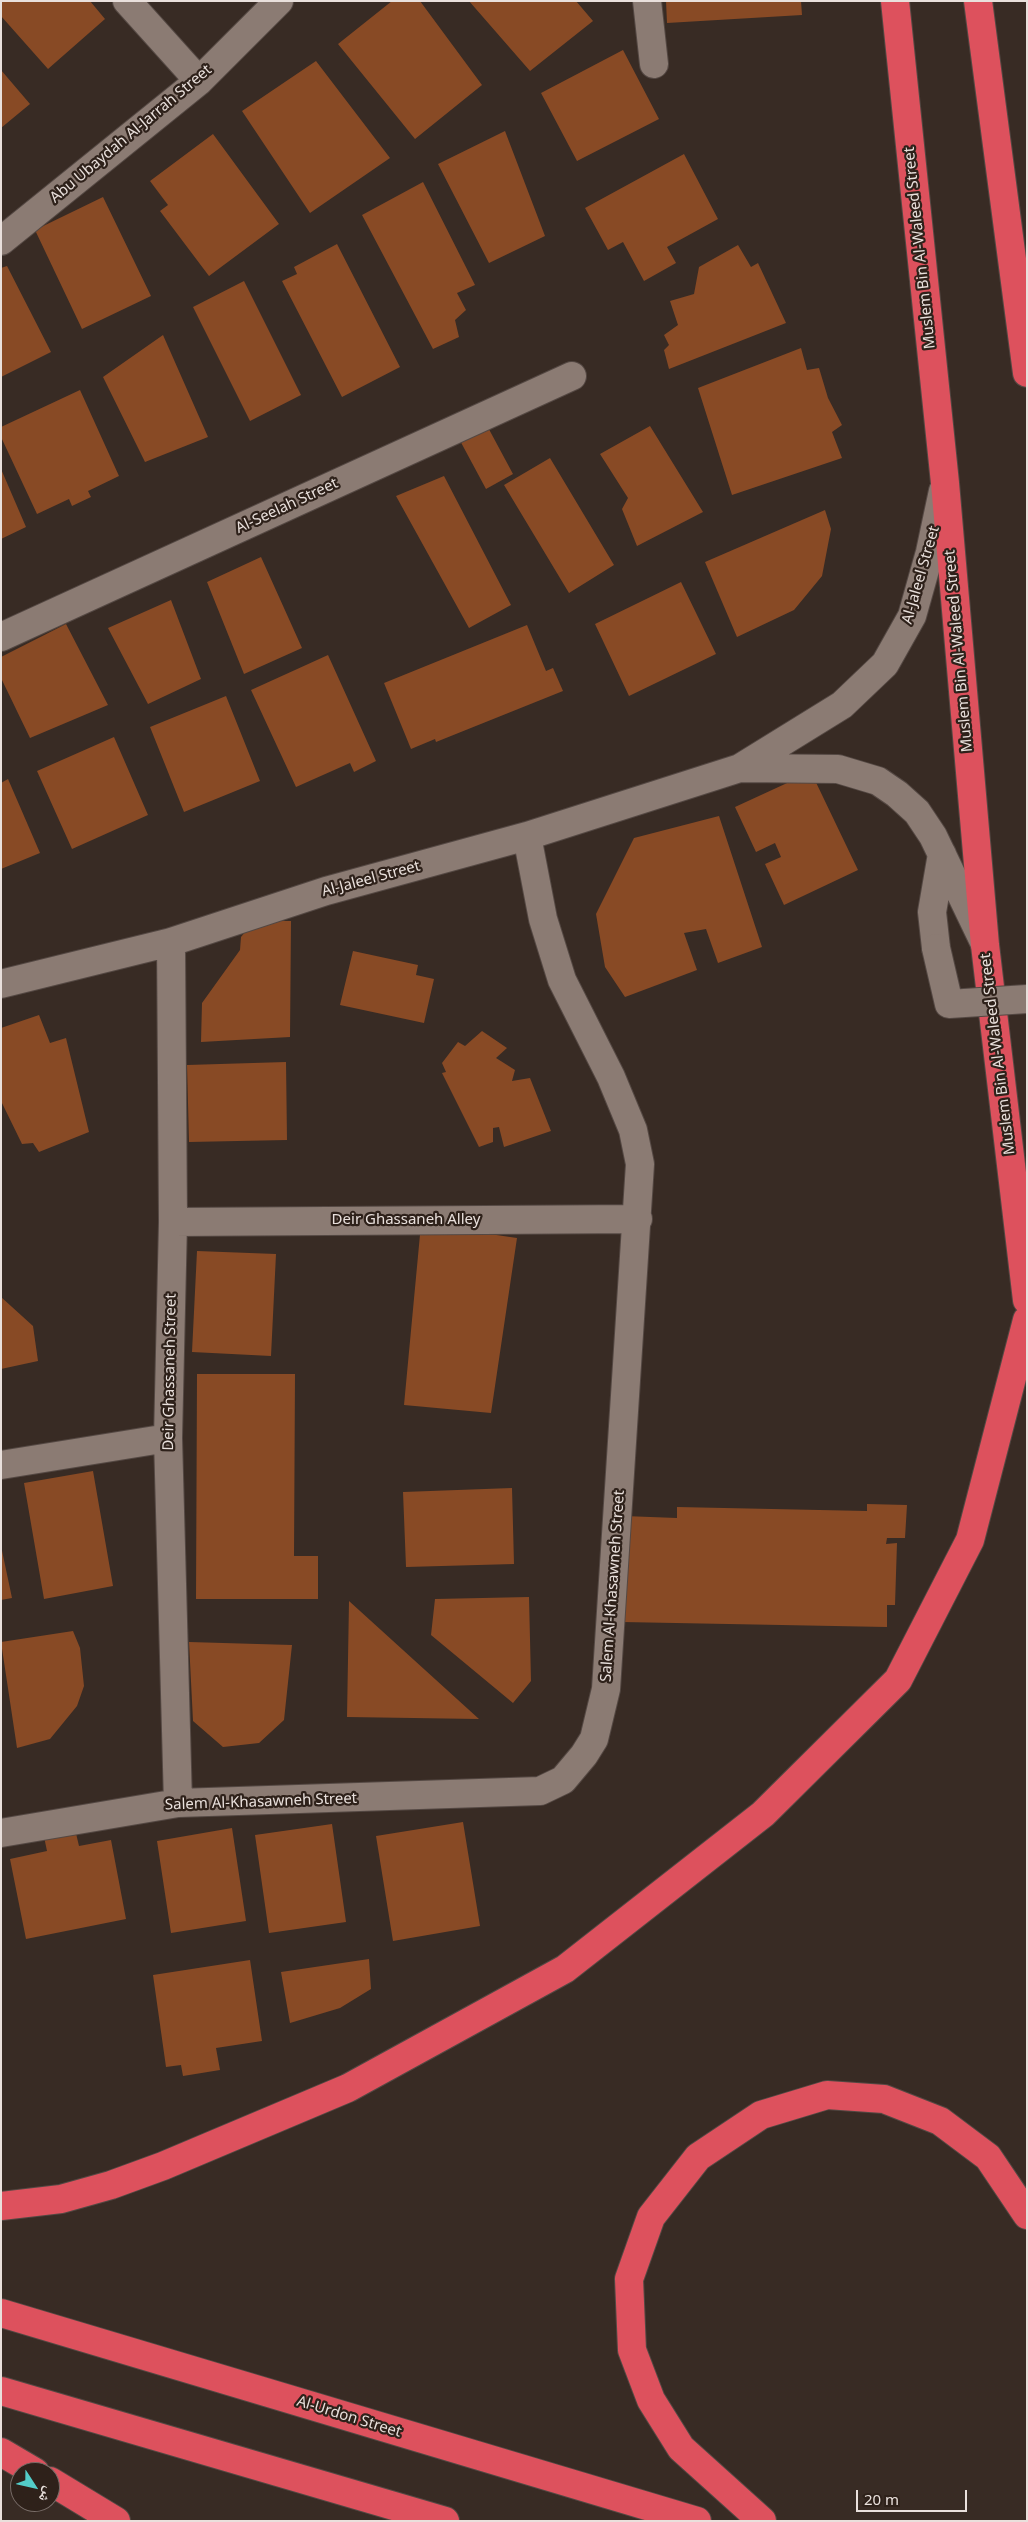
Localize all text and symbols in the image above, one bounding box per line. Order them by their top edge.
street label: Abu Ubaydah Al-Jarrah Street [47,61,215,207]
street label: Muslem Bin Al-Waleed Street [900,146,940,350]
street label: Al-Seelah Street [233,474,341,538]
street label: Al-Jaleel Street [898,524,944,626]
street label: Muslem Bin Al-Waleed Street [941,549,977,753]
street label: Al-Jaleel Street [320,857,422,901]
street label: Muslem Bin Al-Waleed Street [977,952,1019,1156]
street label: Deir Ghassaneh Alley [332,1211,480,1229]
street label: Deir Ghassaneh Street [160,1293,180,1451]
street label: Salem Al-Khasawneh Street [597,1489,629,1683]
street label: Salem Al-Khasawneh Street [165,1790,357,1814]
street label: Al-Urdon Street [294,2393,404,2441]
north arrow [10,2462,60,2512]
scale bar [858,2480,969,2512]
text: ش [35,2484,59,2507]
text: 20 m [864,2489,899,2509]

